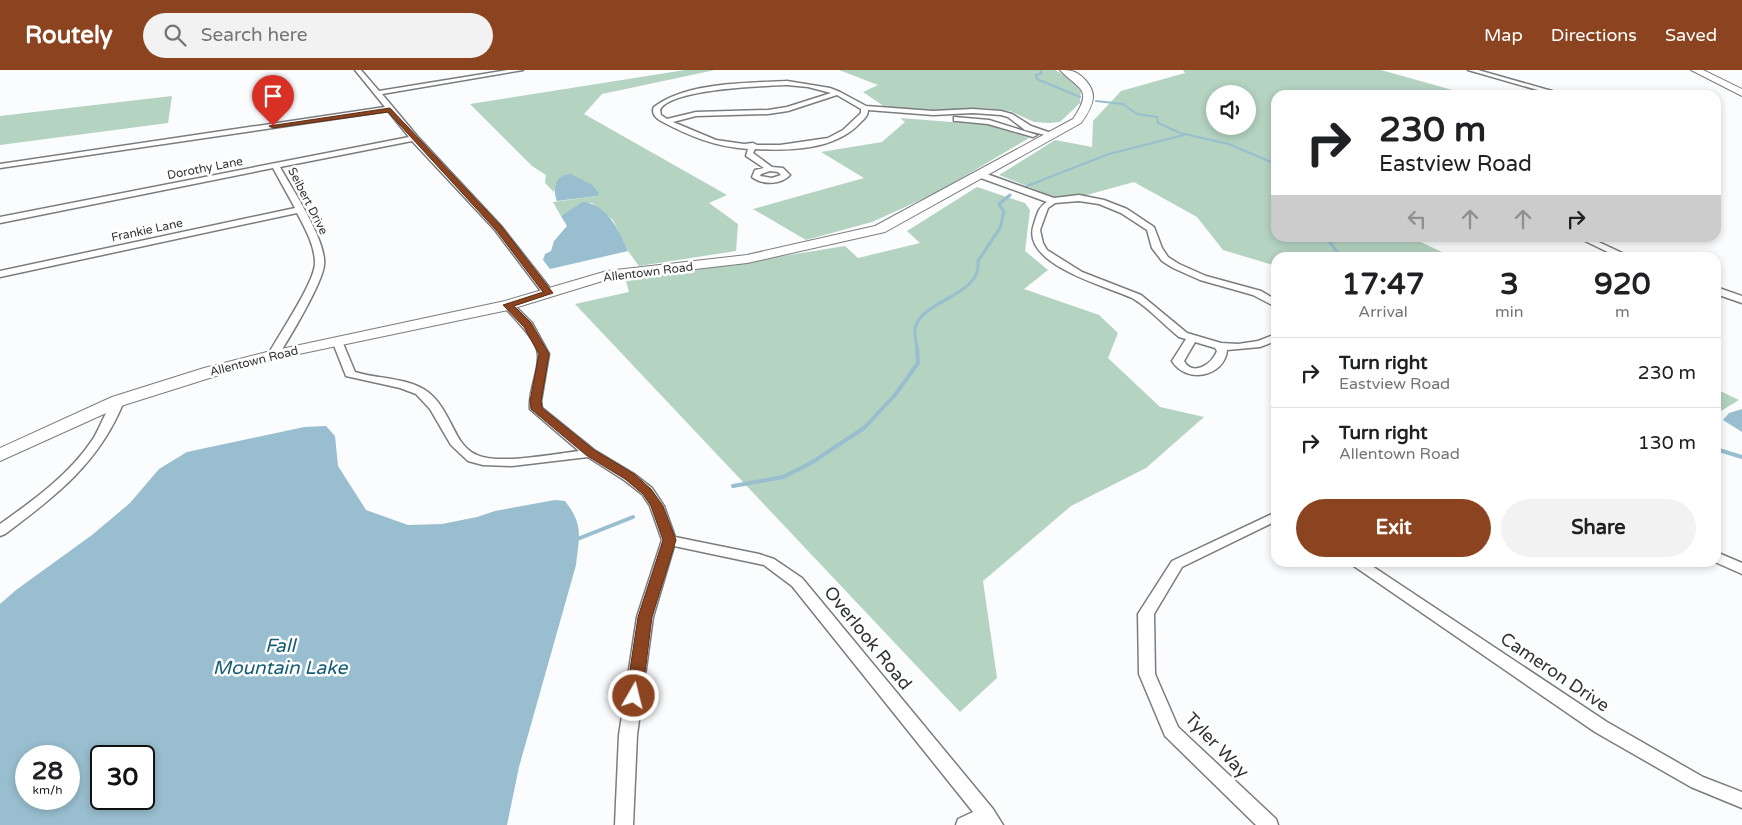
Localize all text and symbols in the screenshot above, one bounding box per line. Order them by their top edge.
search box [143,13,493,58]
text: Routely [25,21,113,50]
icon: search [161,21,189,49]
text: Search here [201,24,308,46]
text: Map [1484,24,1523,46]
text: Directions [1551,24,1637,46]
text: Saved [1665,24,1717,46]
pin [252,75,294,126]
icon: arrive [259,82,287,110]
map controls [1206,85,1256,135]
button: sound [1206,85,1256,135]
text: 230 m [1379,109,1486,151]
icon: right [1296,110,1361,175]
text: Eastview Road [1379,151,1532,177]
street label: Dorothy Lane [166,154,244,182]
street label: Seibert Drive [285,165,331,237]
icon: left [1403,205,1431,233]
icon: ahead [1456,205,1484,233]
icon: ahead [1509,205,1537,233]
icon: right [1562,205,1590,233]
street label: Frankie Lane [110,216,184,244]
street label: Allentown Road [602,260,694,284]
text: 17:47 [1341,266,1425,303]
text: 3 [1500,266,1519,303]
text: 920 [1594,266,1651,303]
text: Arrival [1358,302,1408,322]
text: min [1495,302,1524,322]
text: m [1615,302,1630,322]
street label: Allentown Road [208,343,300,379]
text: Turn right [1339,352,1427,374]
icon: right [1296,359,1324,387]
text: 230 m [1638,362,1696,384]
text: Eastview Road [1339,374,1450,394]
text: Turn right [1339,422,1427,444]
icon: right [1296,429,1324,457]
text: 130 m [1638,432,1696,454]
text: Allentown Road [1339,444,1460,464]
button: Exit [1296,499,1491,557]
button: Share [1501,499,1696,557]
street label: Overlook Road [819,582,917,694]
street label: Cameron Drive [1496,627,1614,717]
water label: Fall Mountain Lake [213,635,348,679]
position arrow [607,669,659,721]
street label: Tyler Way [1180,708,1254,783]
speed limit sign: 30 [90,745,155,810]
text: 28 [32,756,63,786]
text: km/h [32,783,63,797]

